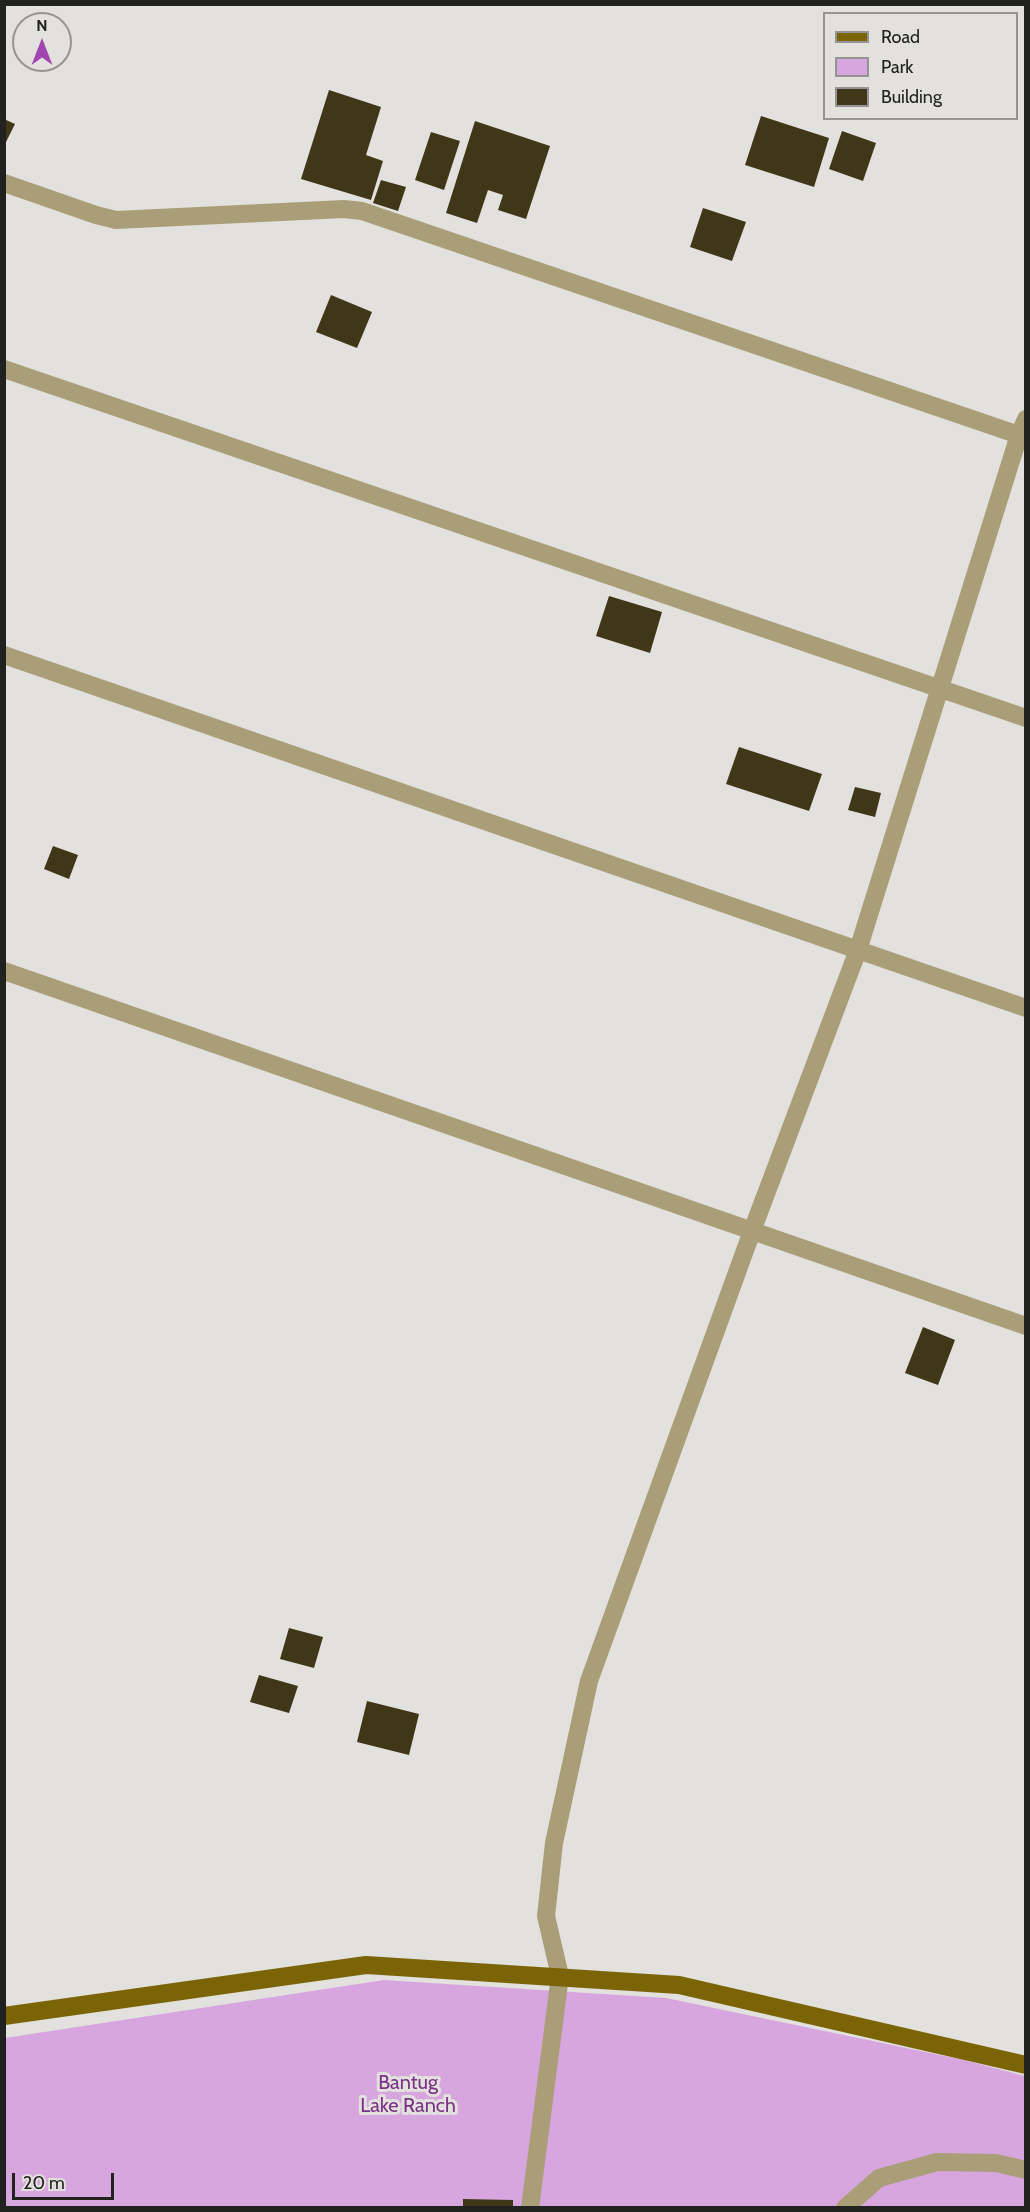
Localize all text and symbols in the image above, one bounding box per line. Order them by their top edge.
north arrow [12,12,72,72]
legend [823,12,1018,120]
text: N [36,16,48,35]
text: Road [881,26,920,48]
text: Park [881,56,913,78]
text: Building [881,86,942,108]
park label: Bantug Lake Ranch [360,2071,456,2118]
scale bar [15,2161,117,2199]
text: 20 m [23,2172,65,2194]

